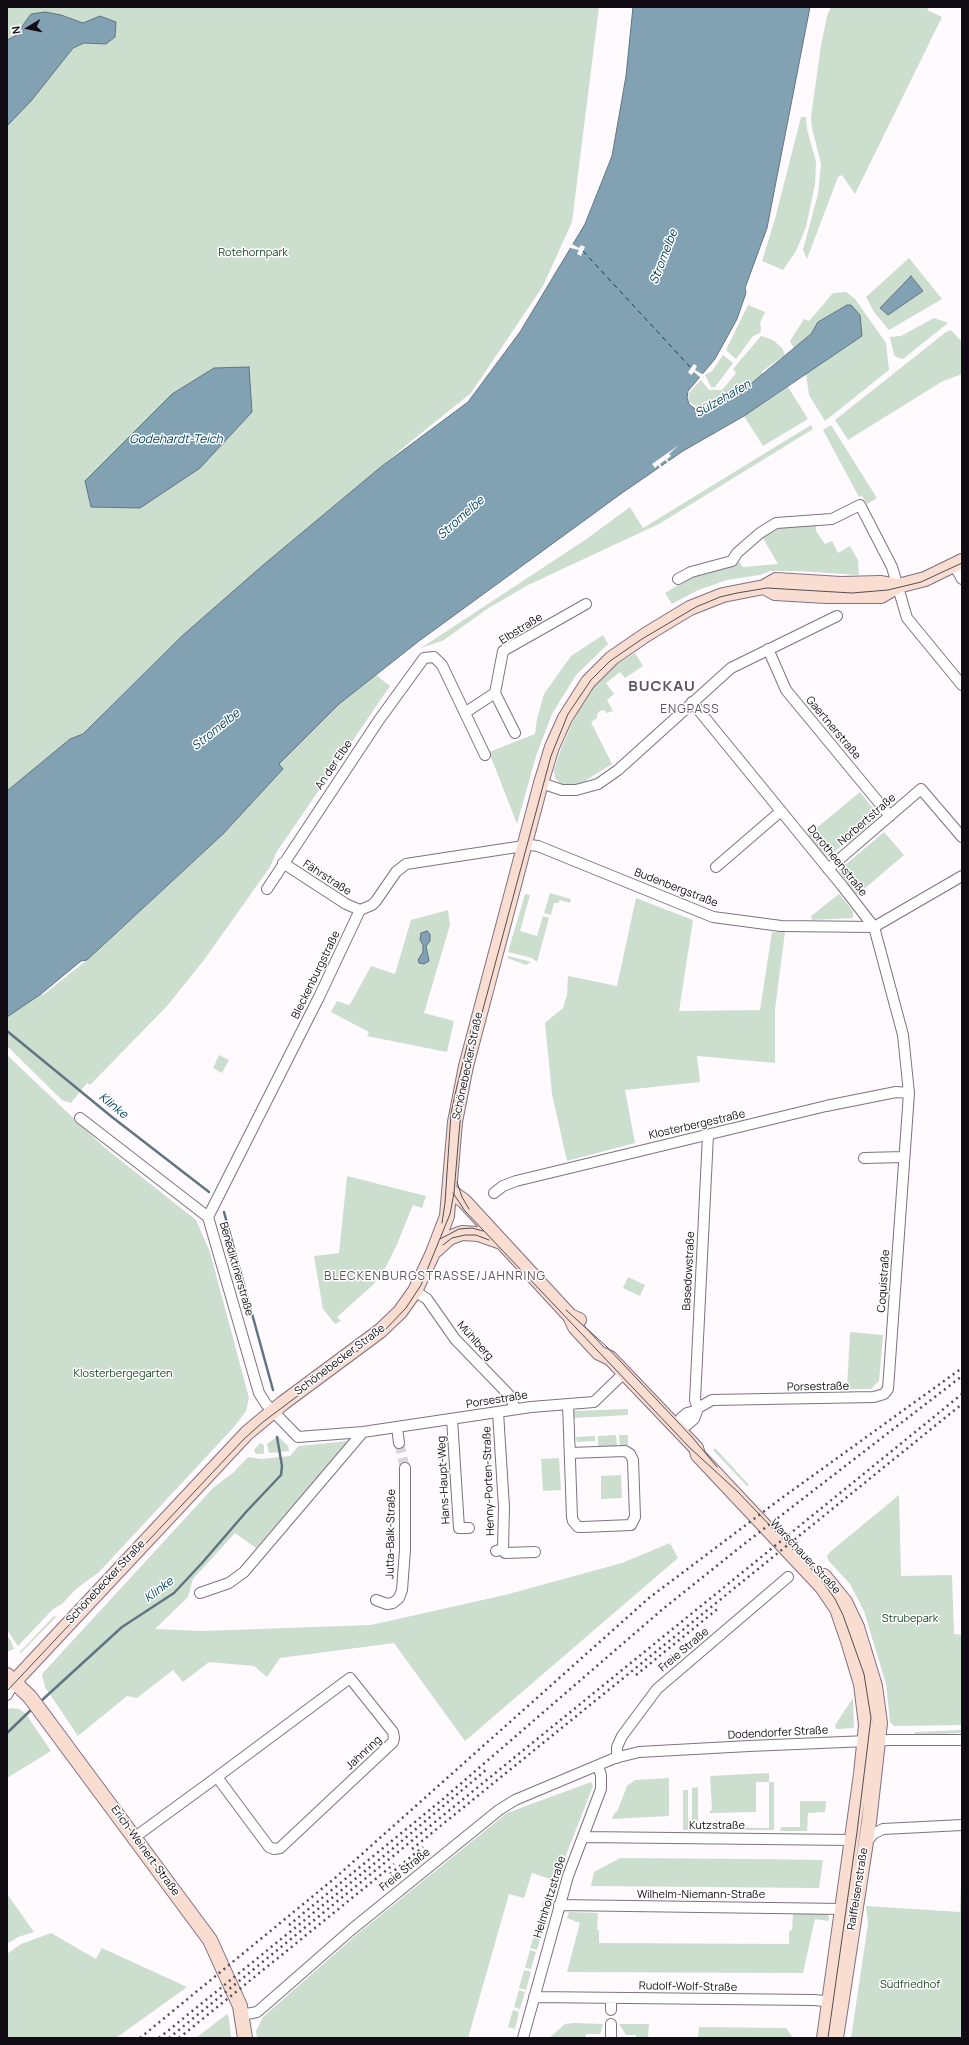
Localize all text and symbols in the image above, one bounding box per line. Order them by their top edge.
north arrow [8,8,48,48]
text: N [8,25,24,35]
water label: Stromelbe [647,228,681,286]
park label: Rotehornpark [218,246,288,260]
water label: Sülzehafen [693,377,753,421]
water label: Godehardt-Teich [129,433,223,447]
water label: Stromelbe [435,493,487,543]
street label: Elbstraße [497,611,545,647]
district label: BUCKAU [628,678,696,696]
street label: Gaertnerstraße [803,694,863,762]
district label: ENGPASS [660,703,720,717]
water label: Stromelbe [189,706,243,754]
street label: An der Elbe [313,738,355,792]
street label: Norbertstraße [835,791,899,849]
street label: Dorotheenstraße [804,823,870,899]
street label: Fährstraße [300,858,354,898]
street label: Budenbergstraße [632,866,720,910]
street label: Bleckenburgstraße [289,929,343,1021]
street label: Schönebecker Straße [450,1011,486,1121]
water label: Klinke [96,1090,130,1122]
street label: Klosterbergestraße [647,1107,747,1143]
street label: Benediktinerstraße [216,1220,256,1318]
street label: Basedowstraße [680,1231,698,1311]
street label: Coquistraße [875,1249,893,1313]
district label: BLECKENBURGSTRASSE/JAHNRING [324,1270,546,1284]
street label: Mühlberg [454,1319,496,1363]
street label: Schönebecker Straße [292,1322,388,1398]
park label: Klosterbergegarten [73,1367,173,1381]
street label: Porsestraße [787,1380,849,1394]
street label: Porsestraße [465,1389,529,1411]
street label: Henny-Porten-Straße [480,1426,498,1536]
street label: Hans-Haupt-Weg [435,1436,453,1524]
street label: Jutta-Balk-Straße [384,1489,398,1579]
street label: Warschauer Straße [767,1517,843,1597]
street label: Schönebecker Straße [64,1537,148,1627]
water label: Klinke [142,1574,176,1606]
park label: Strubepark [882,1612,938,1626]
street label: Freie Straße [656,1625,712,1675]
street label: Dodendorfer Straße [727,1724,829,1742]
street label: Jahnring [343,1733,385,1773]
street label: Erich-Weinert-Straße [108,1803,182,1899]
street label: Kutzstraße [689,1819,745,1833]
street label: Freie Straße [377,1846,433,1894]
street label: Raiffeisenstraße [845,1847,871,1931]
street label: Helmholtzstraße [531,1855,569,1939]
street label: Wilhelm-Niemann-Straße [637,1888,765,1902]
park label: Südfriedhof [880,1978,940,1992]
street label: Rudolf-Wolf-Straße [639,1980,737,1994]

